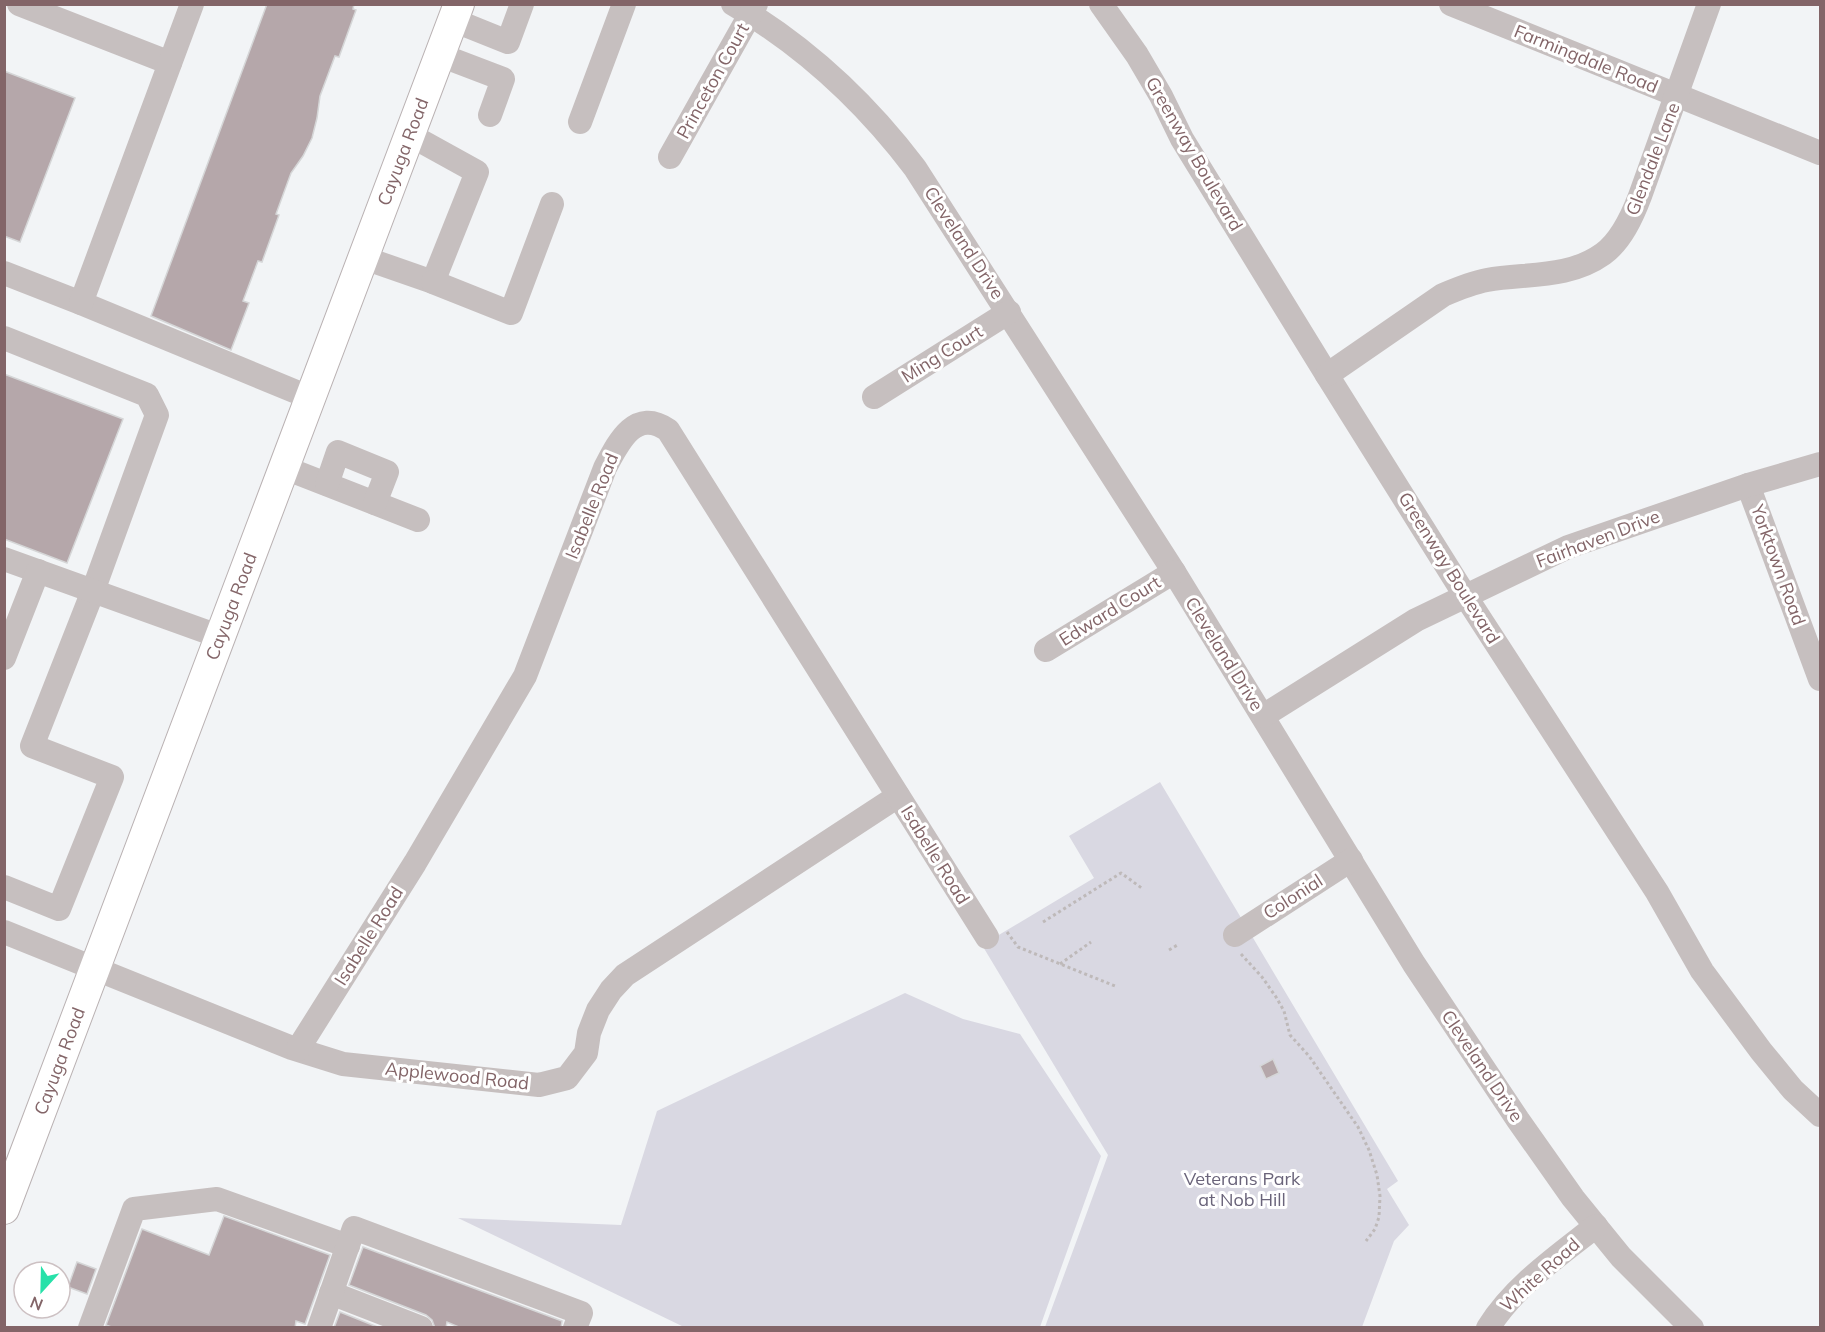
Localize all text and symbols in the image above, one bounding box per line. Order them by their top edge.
street label: Princeton Court [671,19,754,143]
street label: Farmingdale Road [1511,19,1661,98]
street label: Greenway Boulevard [1141,73,1248,235]
street label: Cayuga Road [372,95,433,209]
street label: Glendale Lane [1620,99,1685,219]
street label: Cleveland Drive [919,182,1009,304]
street label: Ming Court [897,320,987,388]
street label: Isabelle Road [560,450,623,562]
street label: Greenway Boulevard [1393,488,1505,648]
street label: Yorktown Road [1746,500,1811,628]
street label: Fairhaven Drive [1533,504,1663,573]
street label: Cayuga Road [200,549,262,663]
street label: Edward Court [1055,570,1165,651]
street label: Cleveland Drive [1180,592,1269,715]
street label: Isabelle Road [896,801,975,908]
street label: Colonial [1259,869,1327,924]
street label: Isabelle Road [329,882,408,989]
street label: Cayuga Road [29,1004,90,1118]
street label: Cleveland Drive [1437,1005,1528,1126]
street label: Applewood Road [384,1057,530,1094]
park label: Veterans Park at Nob Hill [1184,1167,1301,1211]
street label: White Road [1495,1233,1584,1317]
north arrow [12,1260,72,1320]
text: N [27,1292,46,1315]

